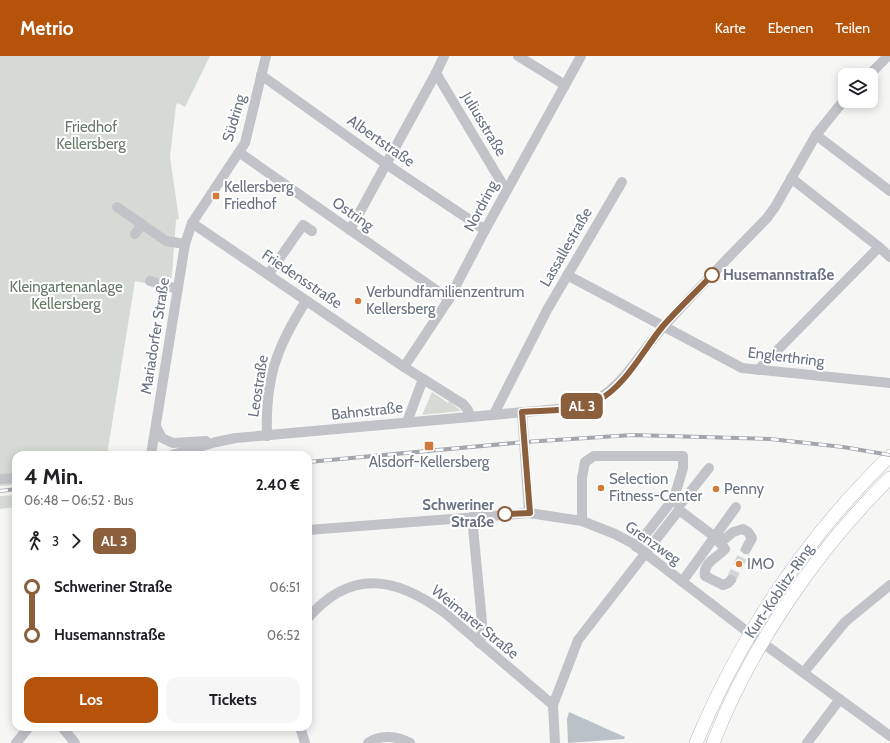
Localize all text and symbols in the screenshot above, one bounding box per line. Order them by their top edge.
text: Metrio [20,17,74,40]
text: Karte [715,19,746,37]
text: Ebenen [768,19,813,37]
text: Teilen [835,19,870,37]
map controls [838,68,878,108]
button: layers [838,68,878,108]
street label: Juliusstraße [457,88,510,160]
street label: Südring [219,92,249,144]
street label: Albertstraße [344,111,418,171]
park label: Friedhof Kellersberg [56,118,126,153]
street label: Nordring [460,177,502,235]
place label: Kellersberg Friedhof [224,178,294,213]
marker: Kellersberg Friedhof [211,191,221,201]
street label: Ostring [329,193,378,235]
street label: Lassallestraße [536,204,596,290]
street label: Friedensstraße [259,246,346,313]
place label: Husemannstraße [723,266,834,284]
marker: Husemannstraße [704,267,720,283]
street label: Mariadorfer Straße [137,276,173,396]
park label: Kleingartenanlage Kellersberg [9,278,123,313]
place label: Verbundfamilienzentrum Kellersberg [366,283,524,318]
marker: Verbundfamilienzentrum Kellersberg [353,296,363,306]
street label: Englerthring [747,343,826,371]
street label: Leostraße [244,353,272,418]
line badge: AL 3 [554,393,610,419]
text: AL 3 [569,397,595,415]
street label: Bahnstraße [330,398,404,424]
marker: Alsdorf-Kellersberg [423,440,435,452]
place label: Alsdorf-Kellersberg [369,453,490,471]
text: 4 Min. [24,463,83,490]
place label: Selection Fitness-Center [609,470,702,505]
text: 2.40 € [256,476,300,494]
place label: Penny [724,480,765,498]
marker: Selection Fitness-Center [596,483,606,493]
marker: Penny [711,484,721,494]
text: 06:48 – 06:52 · Bus [24,492,133,508]
place label: Schweriner Straße [422,496,494,531]
marker: Schweriner Straße [497,506,513,522]
street label: Grenzweg [622,517,685,569]
icon: walk [24,530,46,552]
icon: forward [65,530,87,552]
text: AL 3 [101,532,128,550]
text: 3 [52,533,59,549]
street label: Kurt-Koblitz-Ring [741,540,817,641]
place label: IMO [747,555,774,573]
marker: IMO [734,559,744,569]
text: Schweriner Straße [54,578,172,596]
text: 06:51 [270,579,300,595]
street label: Weimarer Straße [428,581,522,663]
text: Husemannstraße [54,626,165,644]
text: 06:52 [267,627,300,643]
button: Los [24,677,158,723]
button: Tickets [166,677,300,723]

